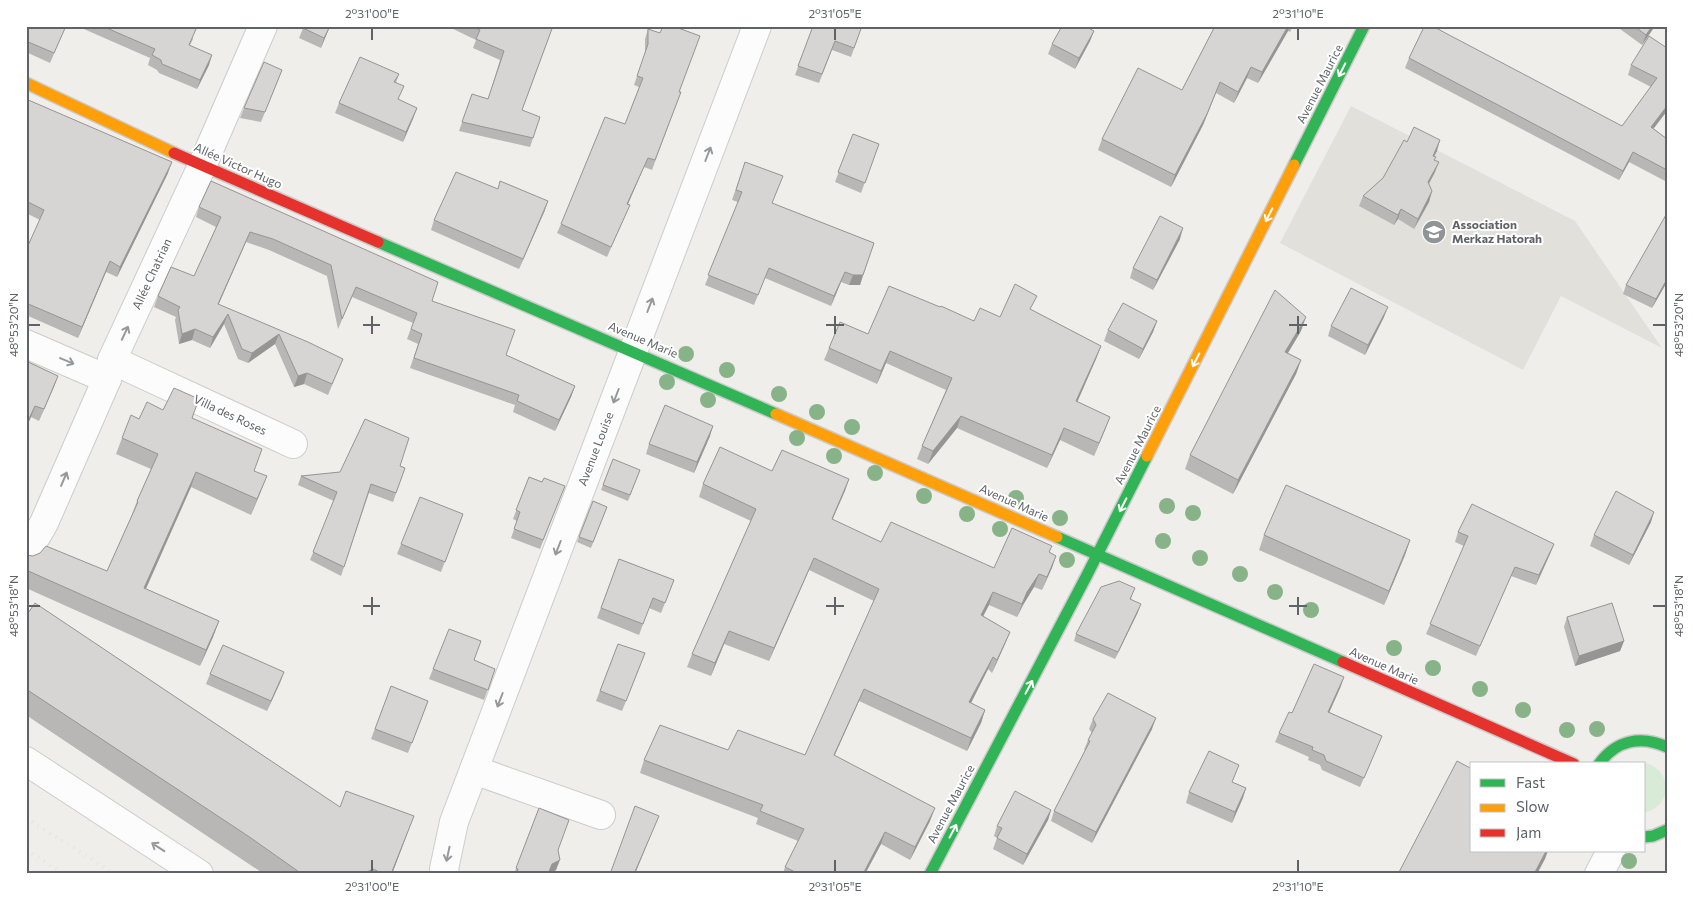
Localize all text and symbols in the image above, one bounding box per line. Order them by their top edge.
text: 2°31'00"E [345,6,399,20]
text: 2°31'05"E [808,6,862,20]
text: 2°31'10"E [1272,6,1324,20]
street label: Avenue Maurice [1293,42,1345,125]
one-way arrow [1337,62,1346,77]
street label: Allée Victor Hugo [192,139,285,191]
one-way arrow [705,146,714,161]
one-way arrow [1264,207,1273,222]
place label: Association Merkaz Hatorah [1452,217,1542,245]
school or university icon: Association Merkaz Hatorah [1421,219,1447,245]
street label: Allée Chatrian [129,236,174,311]
text: 48°53'20"N [6,293,20,357]
text: 48°53'20"N [1671,293,1685,357]
one-way arrow [646,298,655,313]
street label: Avenue Marie [607,318,680,360]
one-way arrow [120,326,130,341]
one-way arrow [1191,352,1200,367]
one-way arrow [59,357,74,367]
one-way arrow [610,389,619,404]
street label: Villa des Roses [192,391,269,437]
street label: Avenue Maurice [1111,403,1163,486]
street label: Avenue Louise [575,410,616,488]
one-way arrow [59,472,69,487]
street label: Avenue Marie [978,481,1051,524]
one-way arrow [1118,497,1127,512]
one-way arrow [553,540,562,556]
text: 48°53'18"N [6,575,20,637]
text: 48°53'18"N [1671,575,1685,637]
street label: Avenue Marie [1348,644,1421,687]
one-way arrow [1024,680,1034,695]
one-way arrow [495,692,504,707]
street label: Avenue Maurice [924,762,977,845]
legend [1470,762,1646,852]
text: Fast [1516,773,1545,791]
text: Slow [1516,797,1549,815]
one-way arrow [948,823,958,838]
text: Jam [1516,823,1541,841]
one-way arrow [151,842,165,852]
one-way arrow [442,845,452,861]
text: 2°31'00"E [345,879,399,893]
text: 2°31'05"E [808,879,862,893]
text: 2°31'10"E [1272,879,1324,893]

